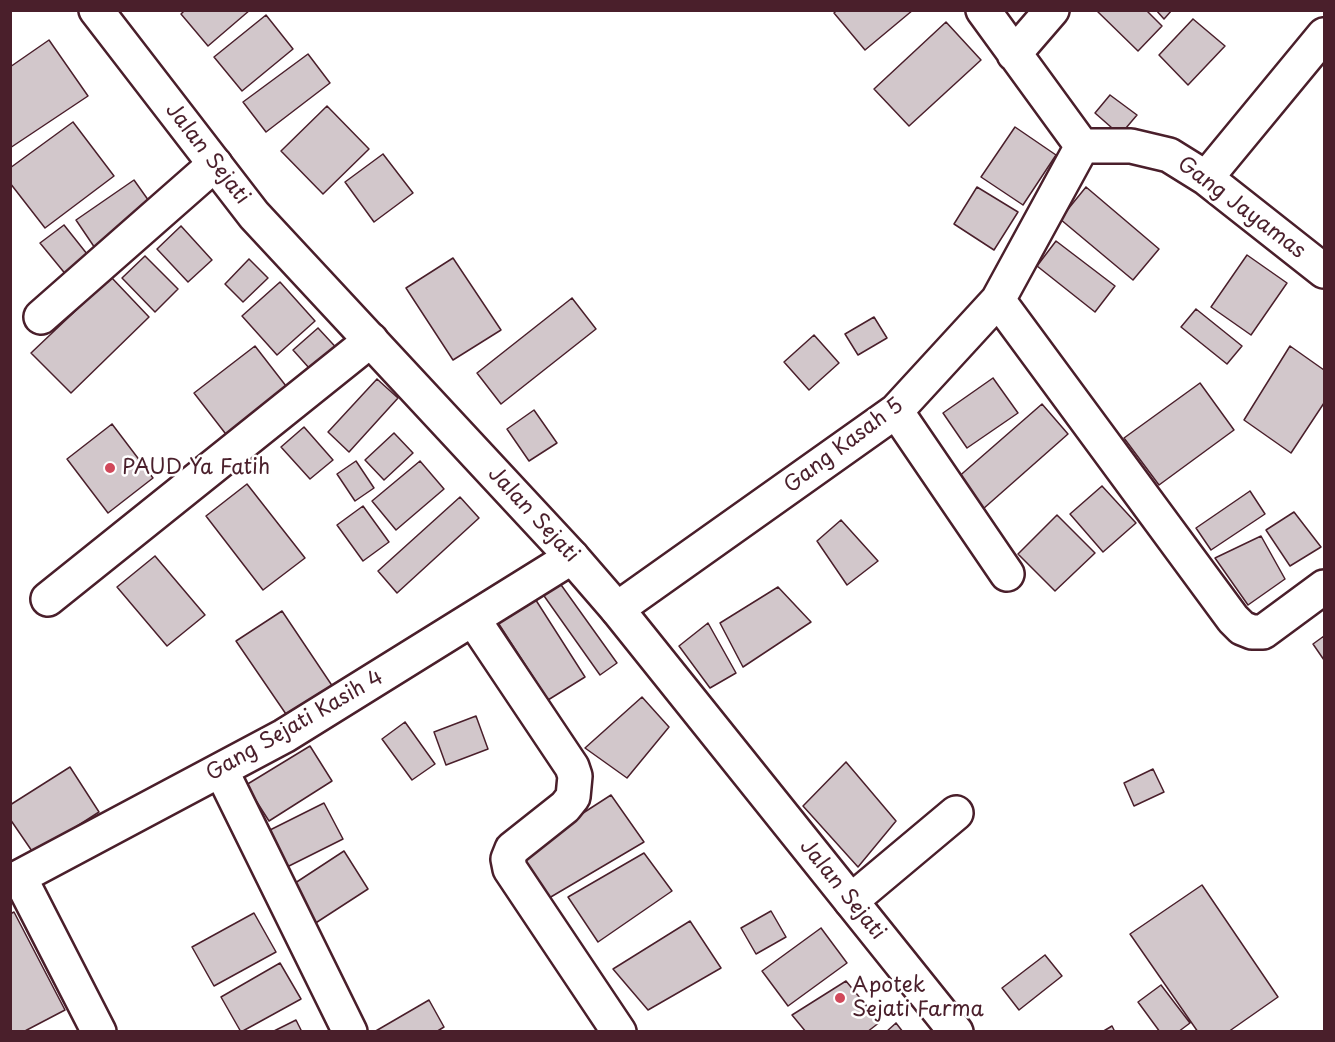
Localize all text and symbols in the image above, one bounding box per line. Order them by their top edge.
street label: Jalan Sejati [160,98,254,210]
street label: Gang Jayamas [1172,152,1310,264]
street label: Gang Kasah 5 [780,393,908,499]
place label: PAUD Ya Fatih [122,455,270,481]
marker: PAUD Ya Fatih [103,461,117,475]
street label: Jalan Sejati [482,462,584,568]
street label: Gang Sejati Kasih 4 [202,665,388,787]
street label: Jalan Sejati [794,835,890,945]
place label: Apotek Sejati Farma [852,973,984,1023]
marker: Apotek Sejati Farma [833,991,847,1005]

